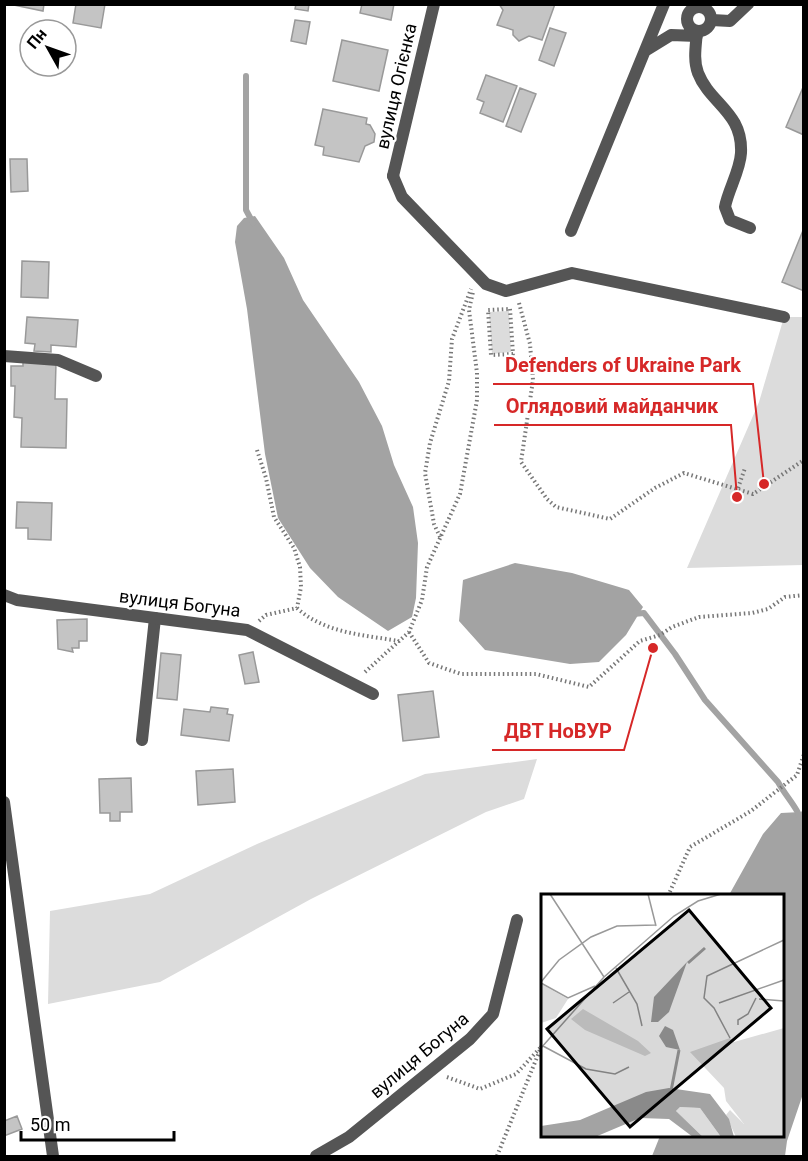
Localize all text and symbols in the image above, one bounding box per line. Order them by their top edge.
north arrow [18,18,78,78]
street label: вулиця Огієнка [371,21,421,151]
text: Пн [23,25,51,53]
callout: Defenders of Ukraine Park [493,346,753,384]
text: Defenders of Ukraine Park [505,353,741,377]
callout: Оглядовий майданчик [494,387,731,425]
text: Оглядовий майданчик [506,394,719,418]
street label: вулиця Богуна [118,585,242,621]
callout: ДВТ НоВУР [492,712,624,750]
text: ДВТ НоВУР [504,719,612,743]
inset map [541,894,784,1137]
street label: вулиця Богуна [365,1008,473,1102]
scale bar [21,1104,174,1142]
text: 50 m [30,1114,70,1135]

